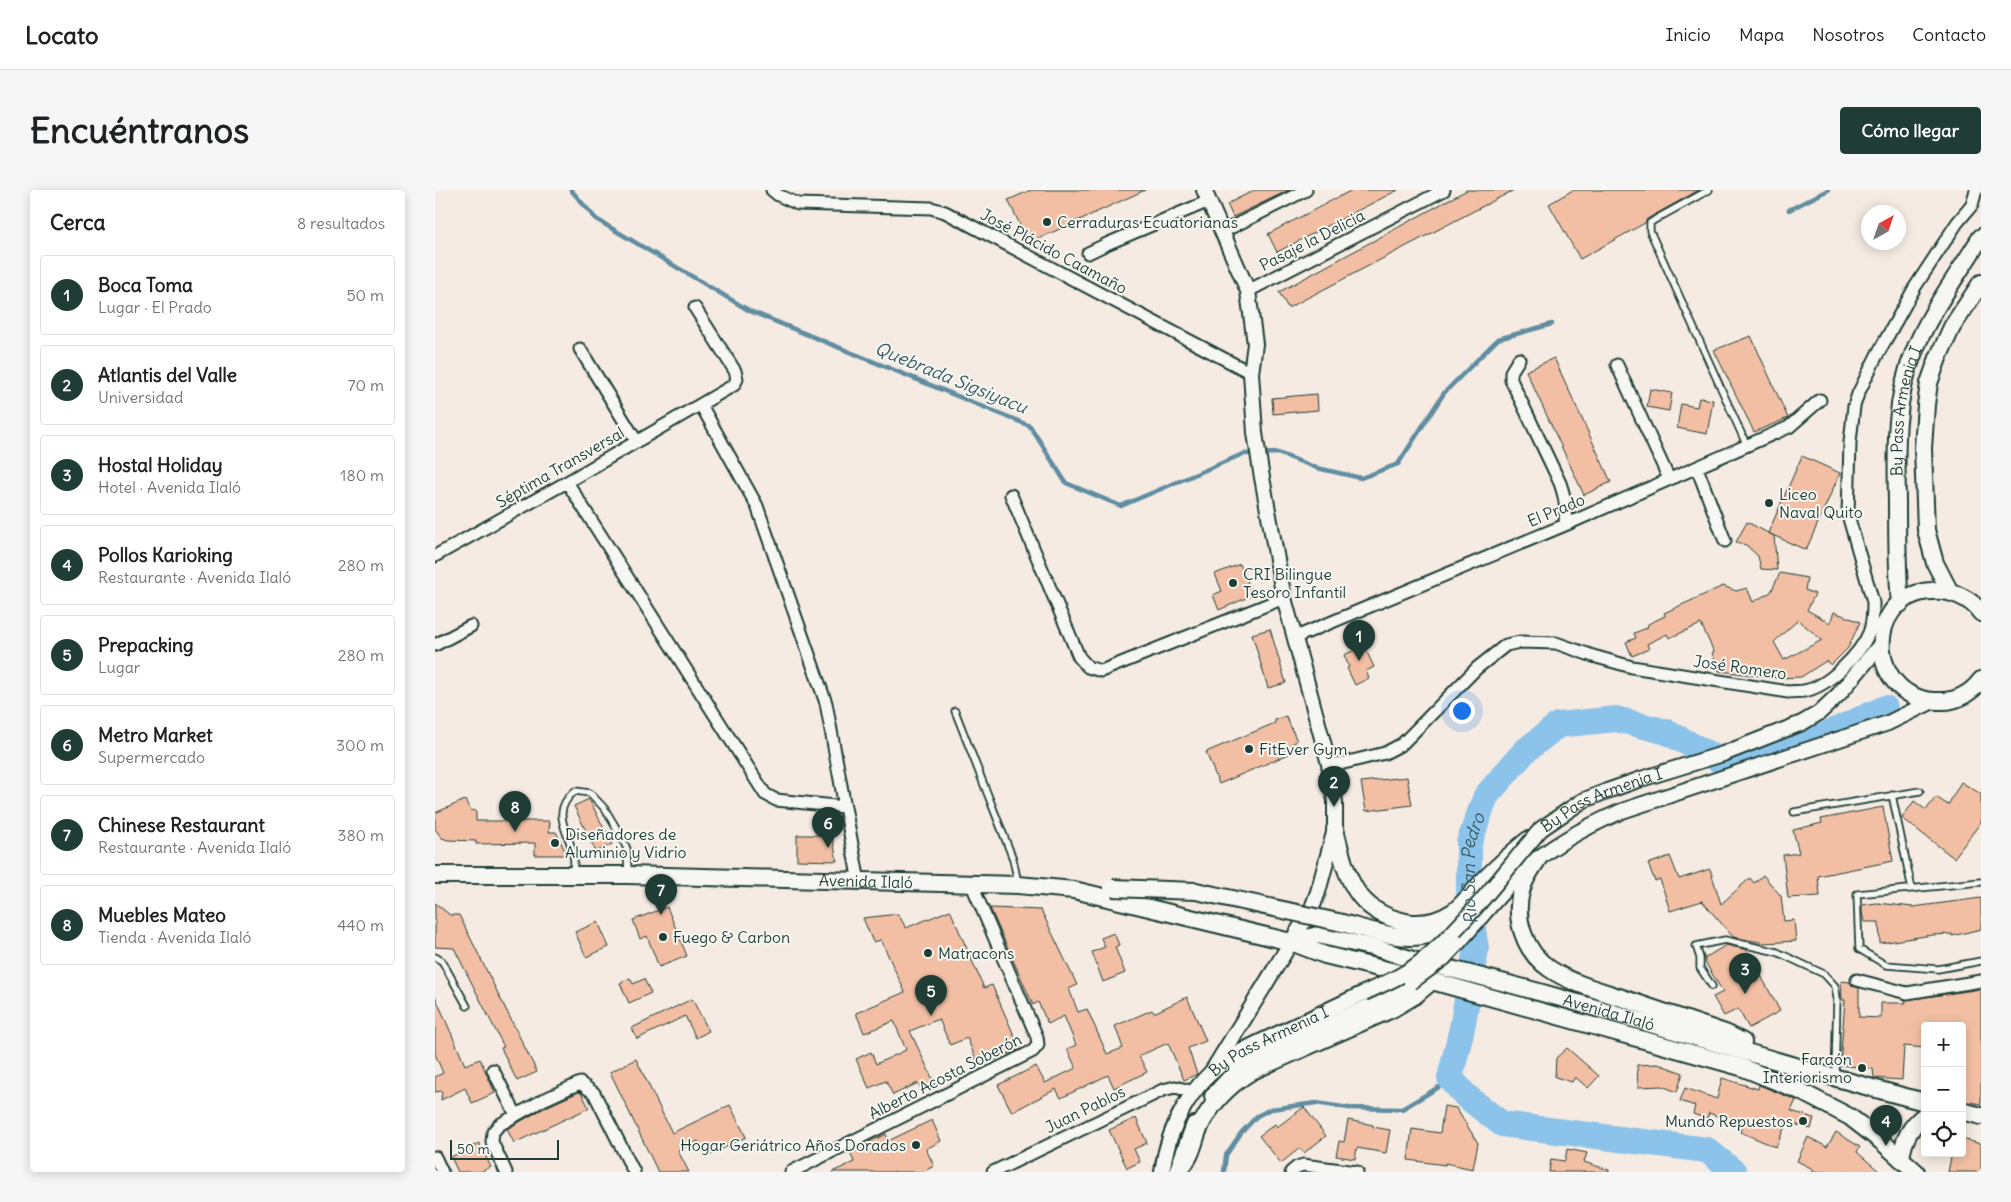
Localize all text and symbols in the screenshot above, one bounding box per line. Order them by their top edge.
text: Locato [25,20,99,50]
text: Inicio [1665,23,1711,46]
text: Mapa [1739,23,1784,46]
text: Nosotros [1812,23,1884,46]
text: Contacto [1912,23,1986,46]
button: Cómo llegar [1840,107,1981,154]
text: Encuéntranos [30,108,249,152]
street label: José Plácido Caamaño [977,204,1131,298]
street label: Pasaje la Delicia [1256,205,1368,275]
north arrow [1861,205,1906,250]
text: Cerca [50,209,105,236]
place label: Cerraduras Ecuatorianas [1057,212,1238,232]
text: 8 resultados [297,213,385,233]
marker: Cerraduras Ecuatorianas [1041,216,1053,228]
text: Boca Toma [98,273,193,297]
text: 1 [64,285,70,305]
text: 50 m [346,285,384,305]
text: Lugar · El Prado [98,297,212,317]
water label: Quebrada Sigsiyacu [872,336,1032,419]
street label: By Pass Armenia I [1886,343,1926,476]
text: Atlantis del Valle [98,363,237,387]
text: 2 [63,375,71,395]
text: 70 m [348,375,384,395]
text: Universidad [98,387,183,407]
street label: Séptima Transversal [492,422,628,512]
text: Hostal Holiday [98,453,223,477]
text: 3 [62,465,72,485]
text: 180 m [340,465,384,485]
text: Hotel · Avenida Ilaló [98,477,241,497]
place label: Liceo Naval Quito [1779,484,1863,522]
street label: El Prado [1524,489,1588,531]
marker: Liceo Naval Quito [1763,497,1775,509]
text: Pollos Karioking [98,543,233,567]
text: 4 [62,555,72,575]
text: 280 m [338,555,384,575]
place label: CRI Bilingue Tesoro Infantil [1243,564,1346,602]
text: Restaurante · Avenida Ilaló [98,567,291,587]
marker: CRI Bilingue Tesoro Infantil [1227,577,1239,589]
pin: 1 [1343,620,1375,661]
text: Prepacking [98,633,194,657]
text: 5 [62,645,72,665]
text: 280 m [338,645,384,665]
street label: José Romero [1692,651,1788,683]
text: Lugar [98,657,140,677]
your location [1449,698,1475,724]
text: Metro Market [98,723,213,747]
text: 6 [62,735,72,755]
text: 300 m [336,735,384,755]
place label: FitEver Gym [1259,739,1348,759]
marker: FitEver Gym [1243,743,1255,755]
text: Supermercado [98,747,205,767]
street label: By Pass Armenia I [1537,763,1665,836]
pin: 2 [1318,766,1350,807]
pin: 8 [499,791,531,832]
pin: 6 [812,807,844,848]
water label: Río San Pedro [1456,809,1490,926]
text: Chinese Restaurant [98,813,265,837]
place label: Diseñadores de Aluminio y Vidrio [565,824,686,862]
text: 7 [63,825,71,845]
text: 380 m [337,825,384,845]
text: Restaurante · Avenida Ilaló [98,837,291,857]
marker: Diseñadores de Aluminio y Vidrio [549,837,561,849]
street label: Avenida Ilaló [819,870,913,892]
pin: 7 [645,874,677,915]
text: Muebles Mateo [98,903,226,927]
text: 8 [62,915,72,935]
text: 440 m [337,915,384,935]
text: Tienda · Avenida Ilaló [98,927,252,947]
place label: Fuego & Carbon [673,927,790,947]
marker: Fuego & Carbon [657,931,669,943]
place label: Matracons [938,943,1014,963]
marker: Matracons [922,947,934,959]
pin: 3 [1729,953,1761,994]
pin: 5 [915,975,947,1016]
street label: Avenida Ilaló [1561,989,1657,1035]
street label: By Pass Armenia I [1204,1001,1332,1080]
map controls [1921,1022,1966,1157]
button: + [1921,1022,1966,1067]
street label: Alberto Acosta Soberón [865,1029,1025,1123]
place label: Faraón Interiorismo [1763,1049,1852,1087]
marker: Faraón Interiorismo [1856,1062,1868,1074]
button: − [1921,1067,1966,1112]
street label: Juan Pablos [1042,1081,1128,1137]
pin: 4 [1870,1105,1902,1146]
place label: Mundo Repuestos [1665,1111,1793,1131]
button: locate [1921,1112,1966,1157]
marker: Mundo Repuestos [1797,1115,1809,1127]
place label: Hogar Geriátrico Años Dorados [680,1135,906,1155]
scale bar [450,1137,559,1160]
marker: Hogar Geriátrico Años Dorados [910,1139,922,1151]
text: 50 m [457,1140,490,1158]

